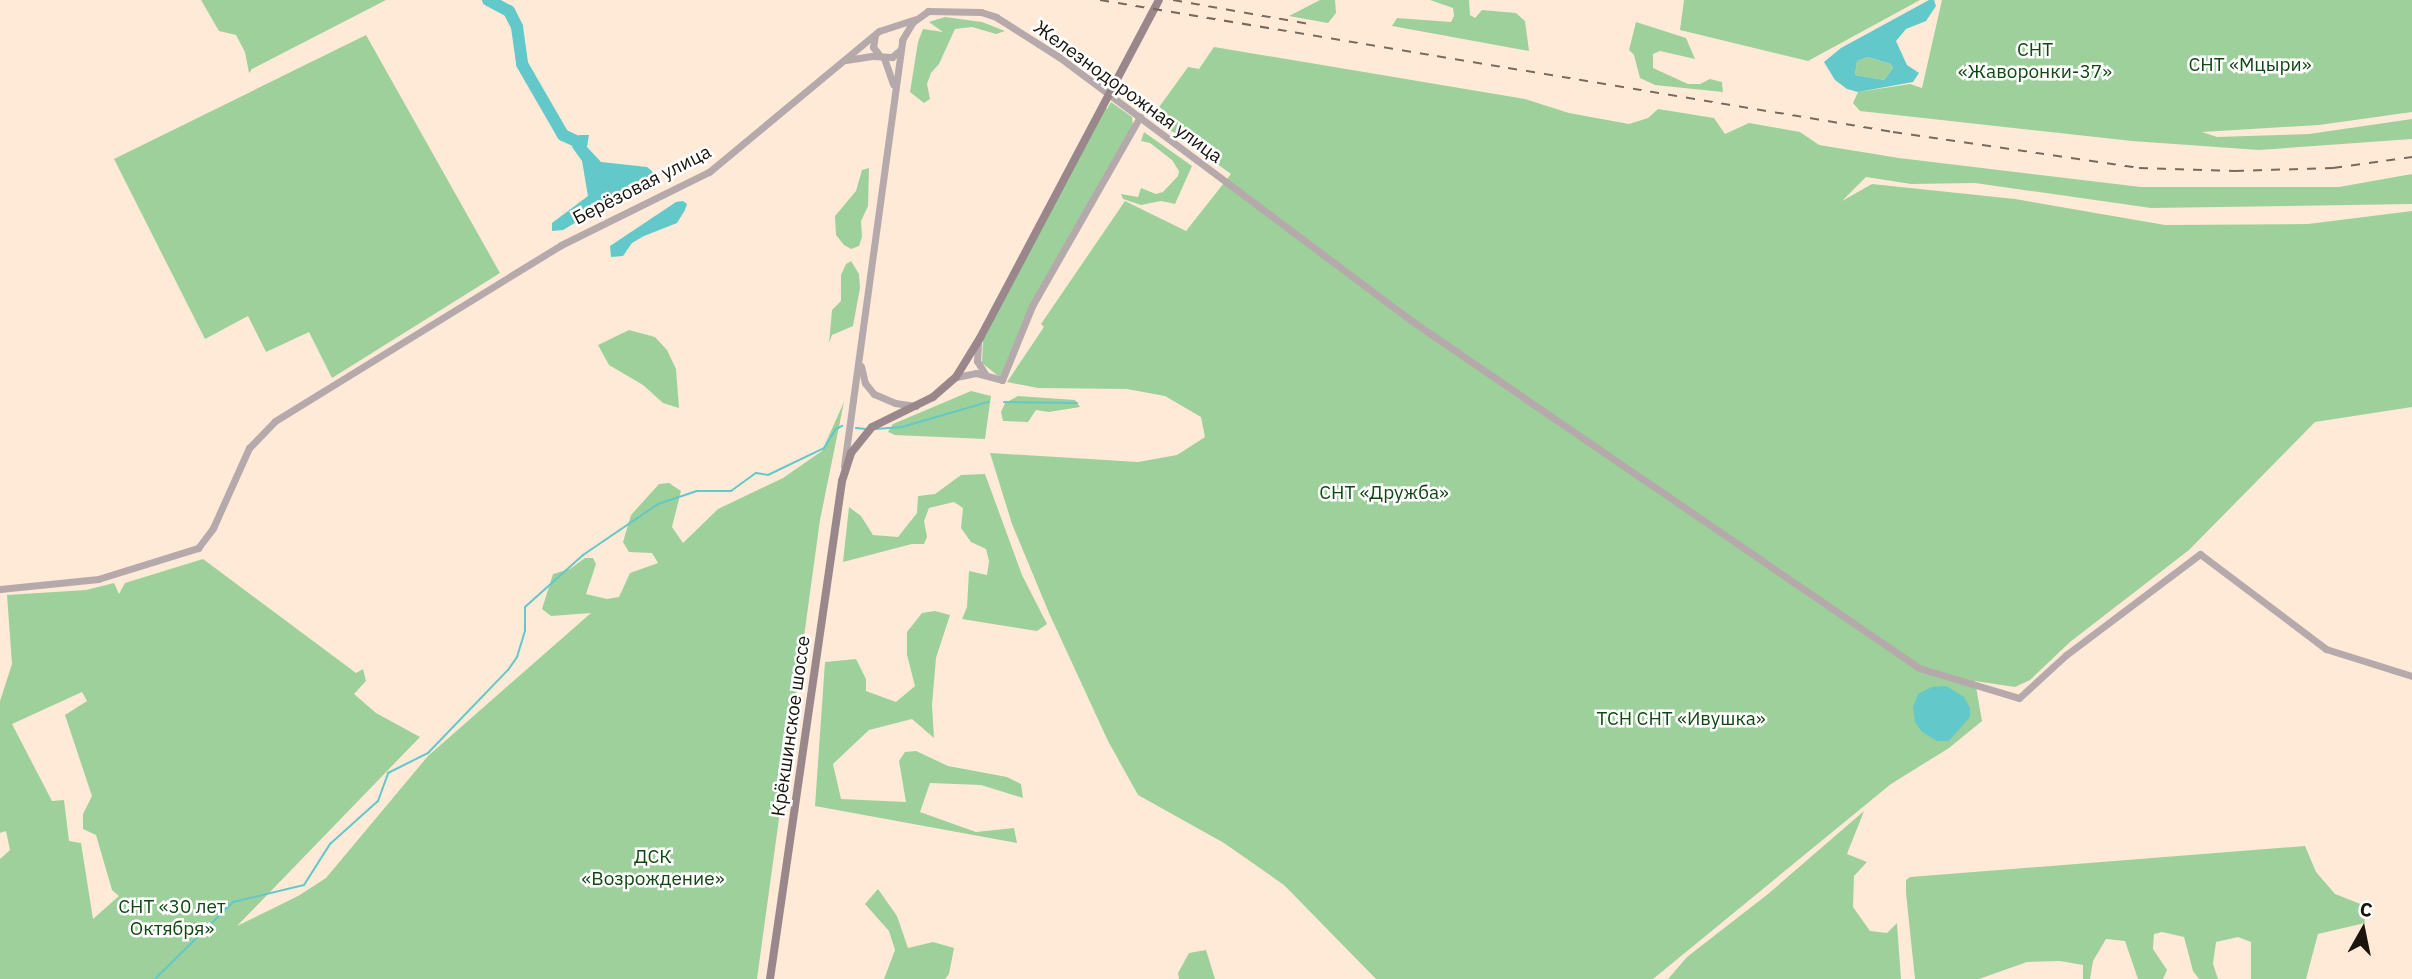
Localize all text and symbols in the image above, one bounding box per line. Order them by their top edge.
street label: Железнодорожная улица [1029,16,1227,168]
park label: СНТ «Жаворонки-37» [1958,39,2112,83]
park label: СНТ «Мцыри» [2189,54,2311,76]
street label: Берёзовая улица [569,140,715,230]
park label: СНТ «Дружба» [1319,482,1449,504]
street label: Крёкшинское шоссе [767,634,815,818]
park label: ТСН СНТ «Ивушка» [1596,708,1766,730]
park label: ДСК «Возрождение» [582,846,724,890]
north arrow [2328,895,2398,965]
park label: СНТ «30 лет Октября» [118,896,226,940]
text: С [2358,896,2374,922]

